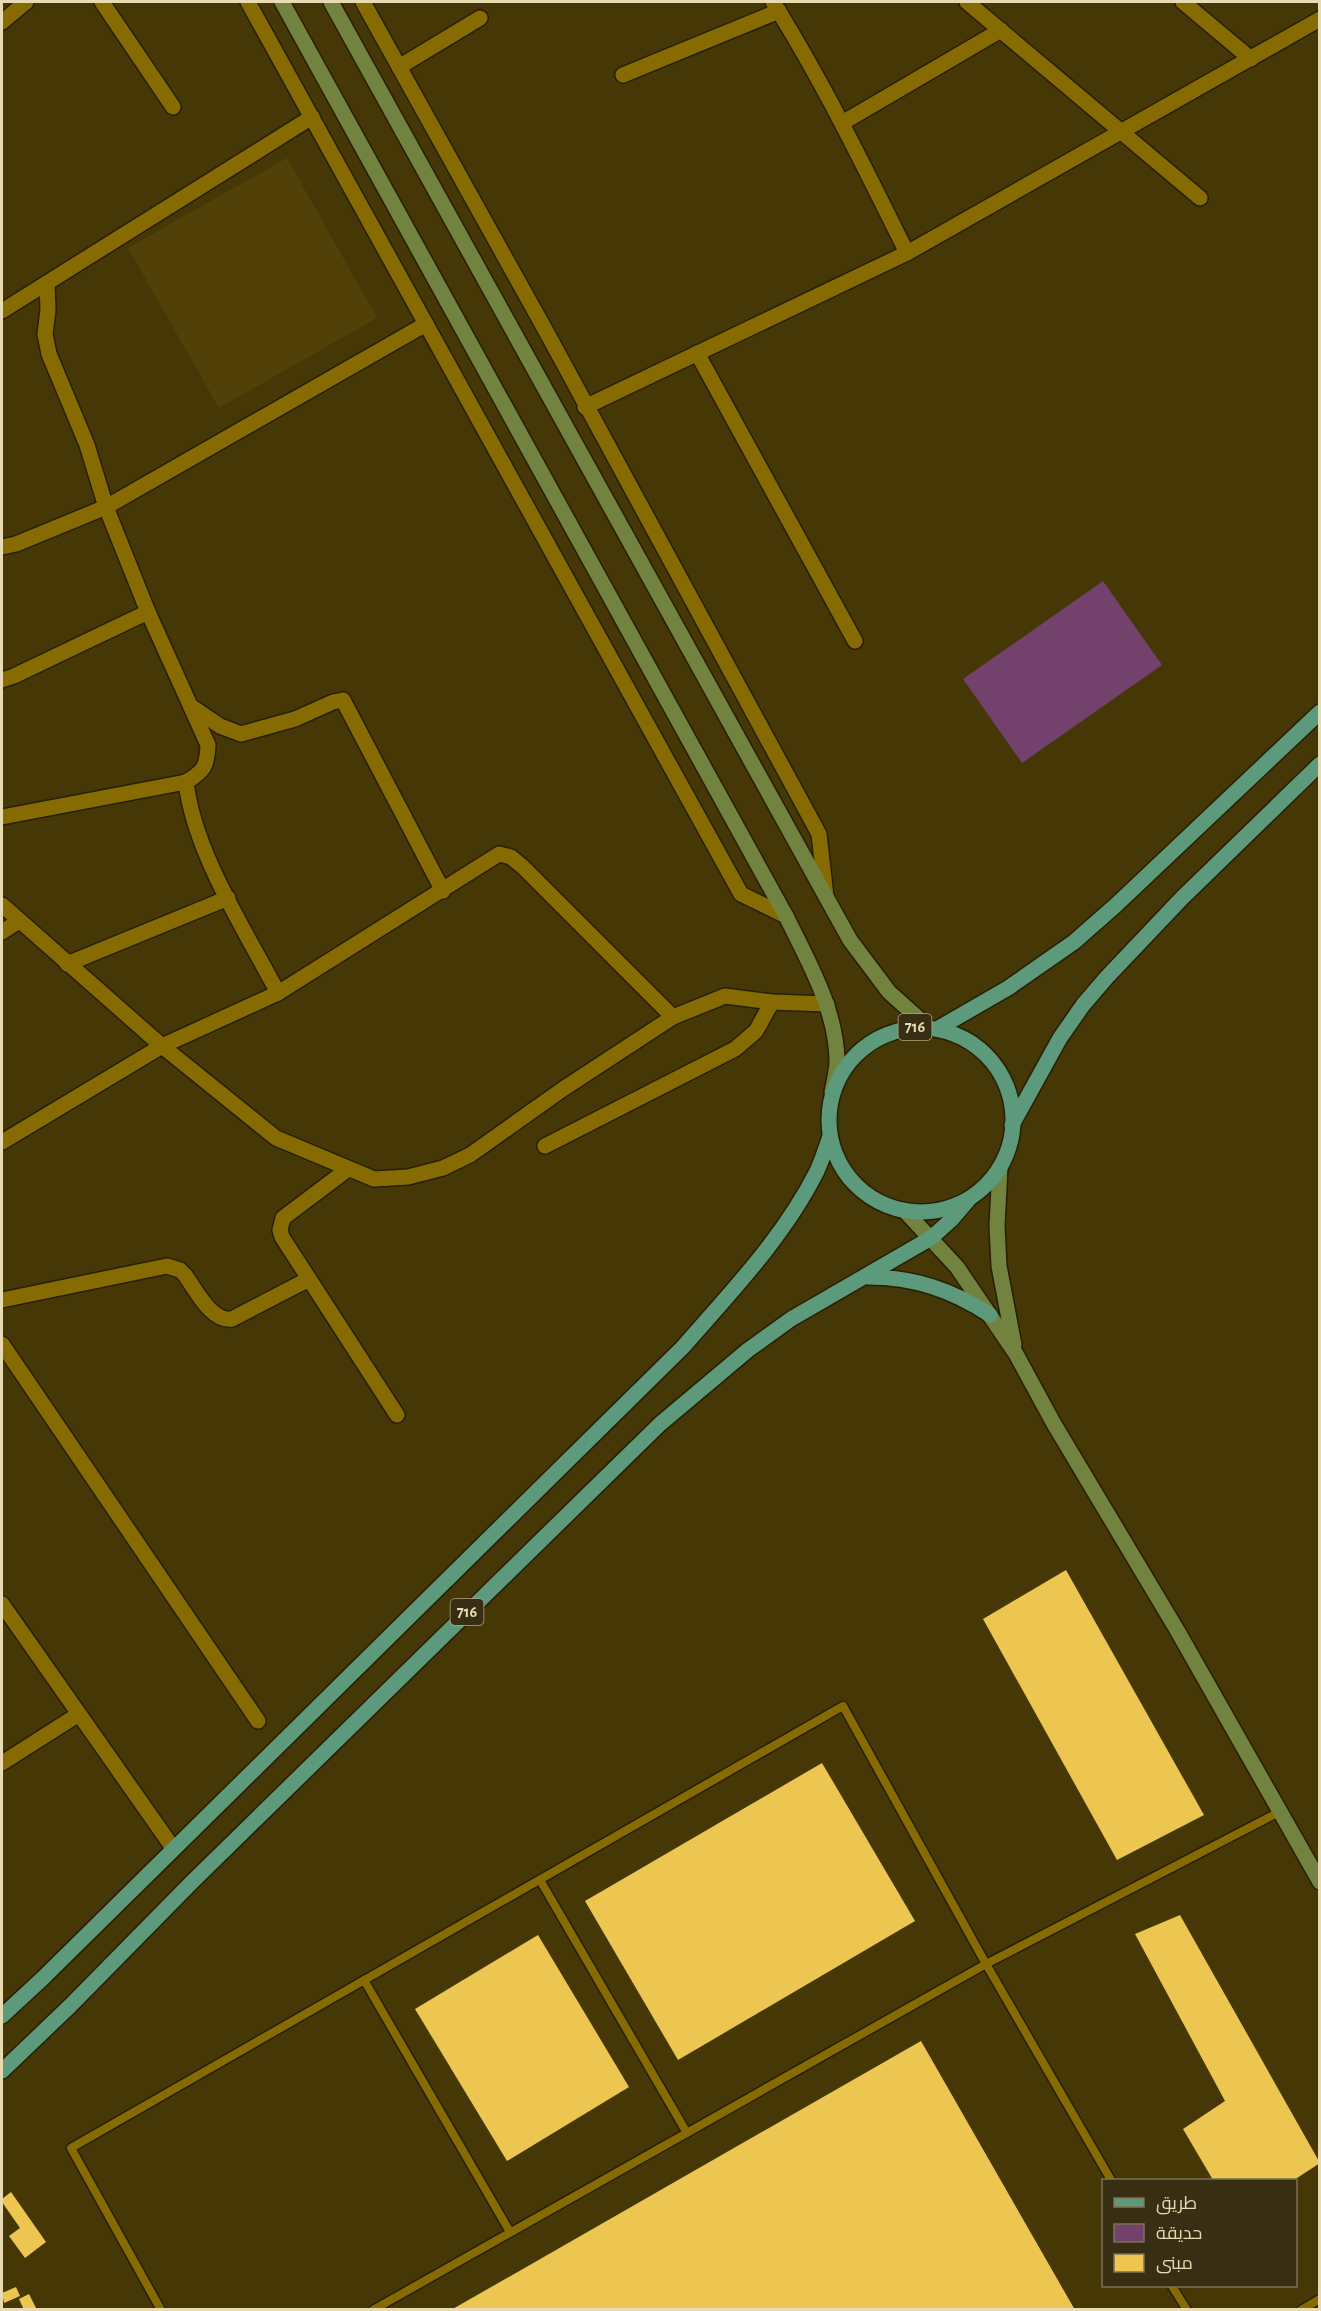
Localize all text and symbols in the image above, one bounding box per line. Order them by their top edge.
road number: 716 [898,1014,932,1040]
road number: 716 [450,1599,484,1625]
legend [1102,2179,1297,2287]
text: طريق [1156,2195,1197,2215]
text: حديقة [1156,2225,1202,2243]
text: مبنى [1156,2255,1193,2274]

